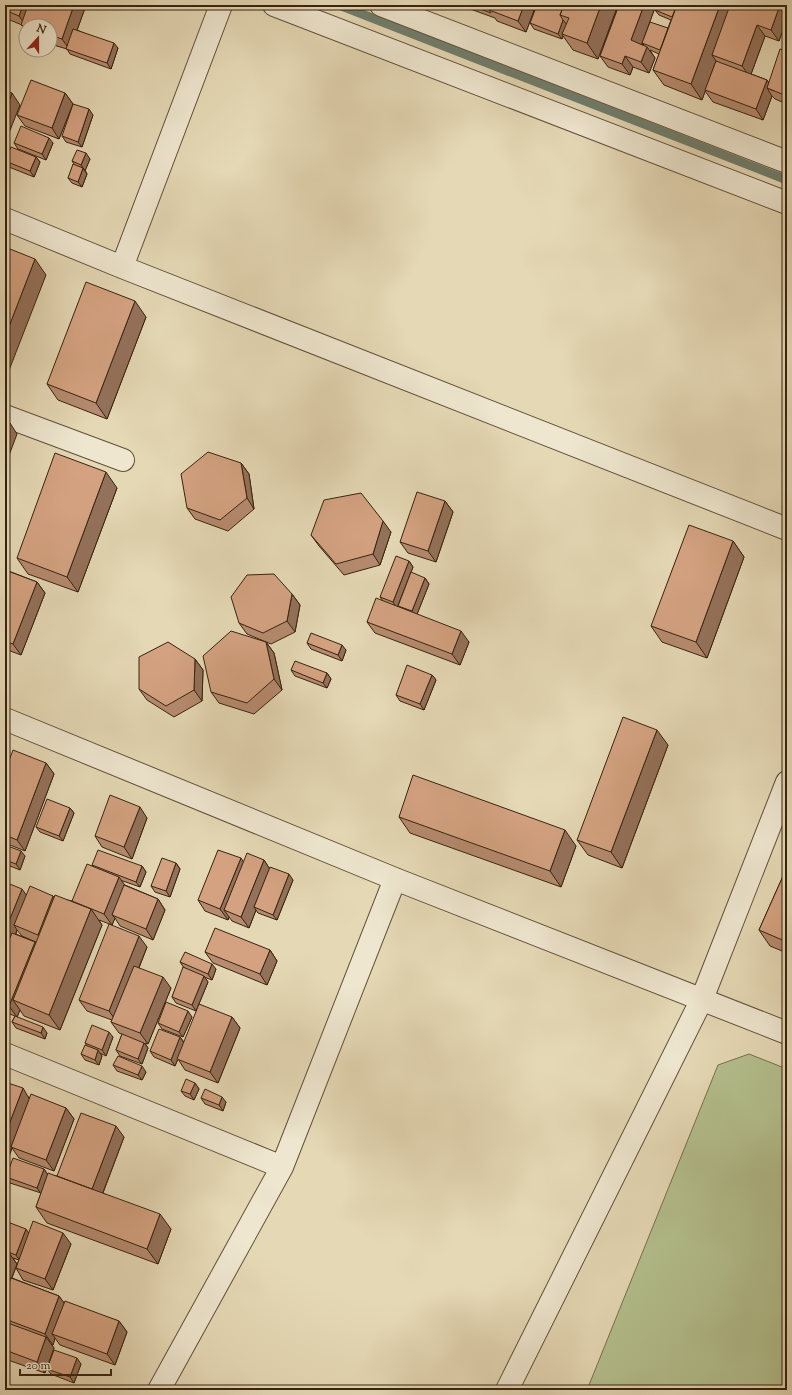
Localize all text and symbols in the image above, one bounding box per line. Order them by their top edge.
north arrow [18,18,58,58]
text: N [33,20,48,39]
scale bar [20,1351,111,1377]
text: 20 m [26,1357,51,1375]

